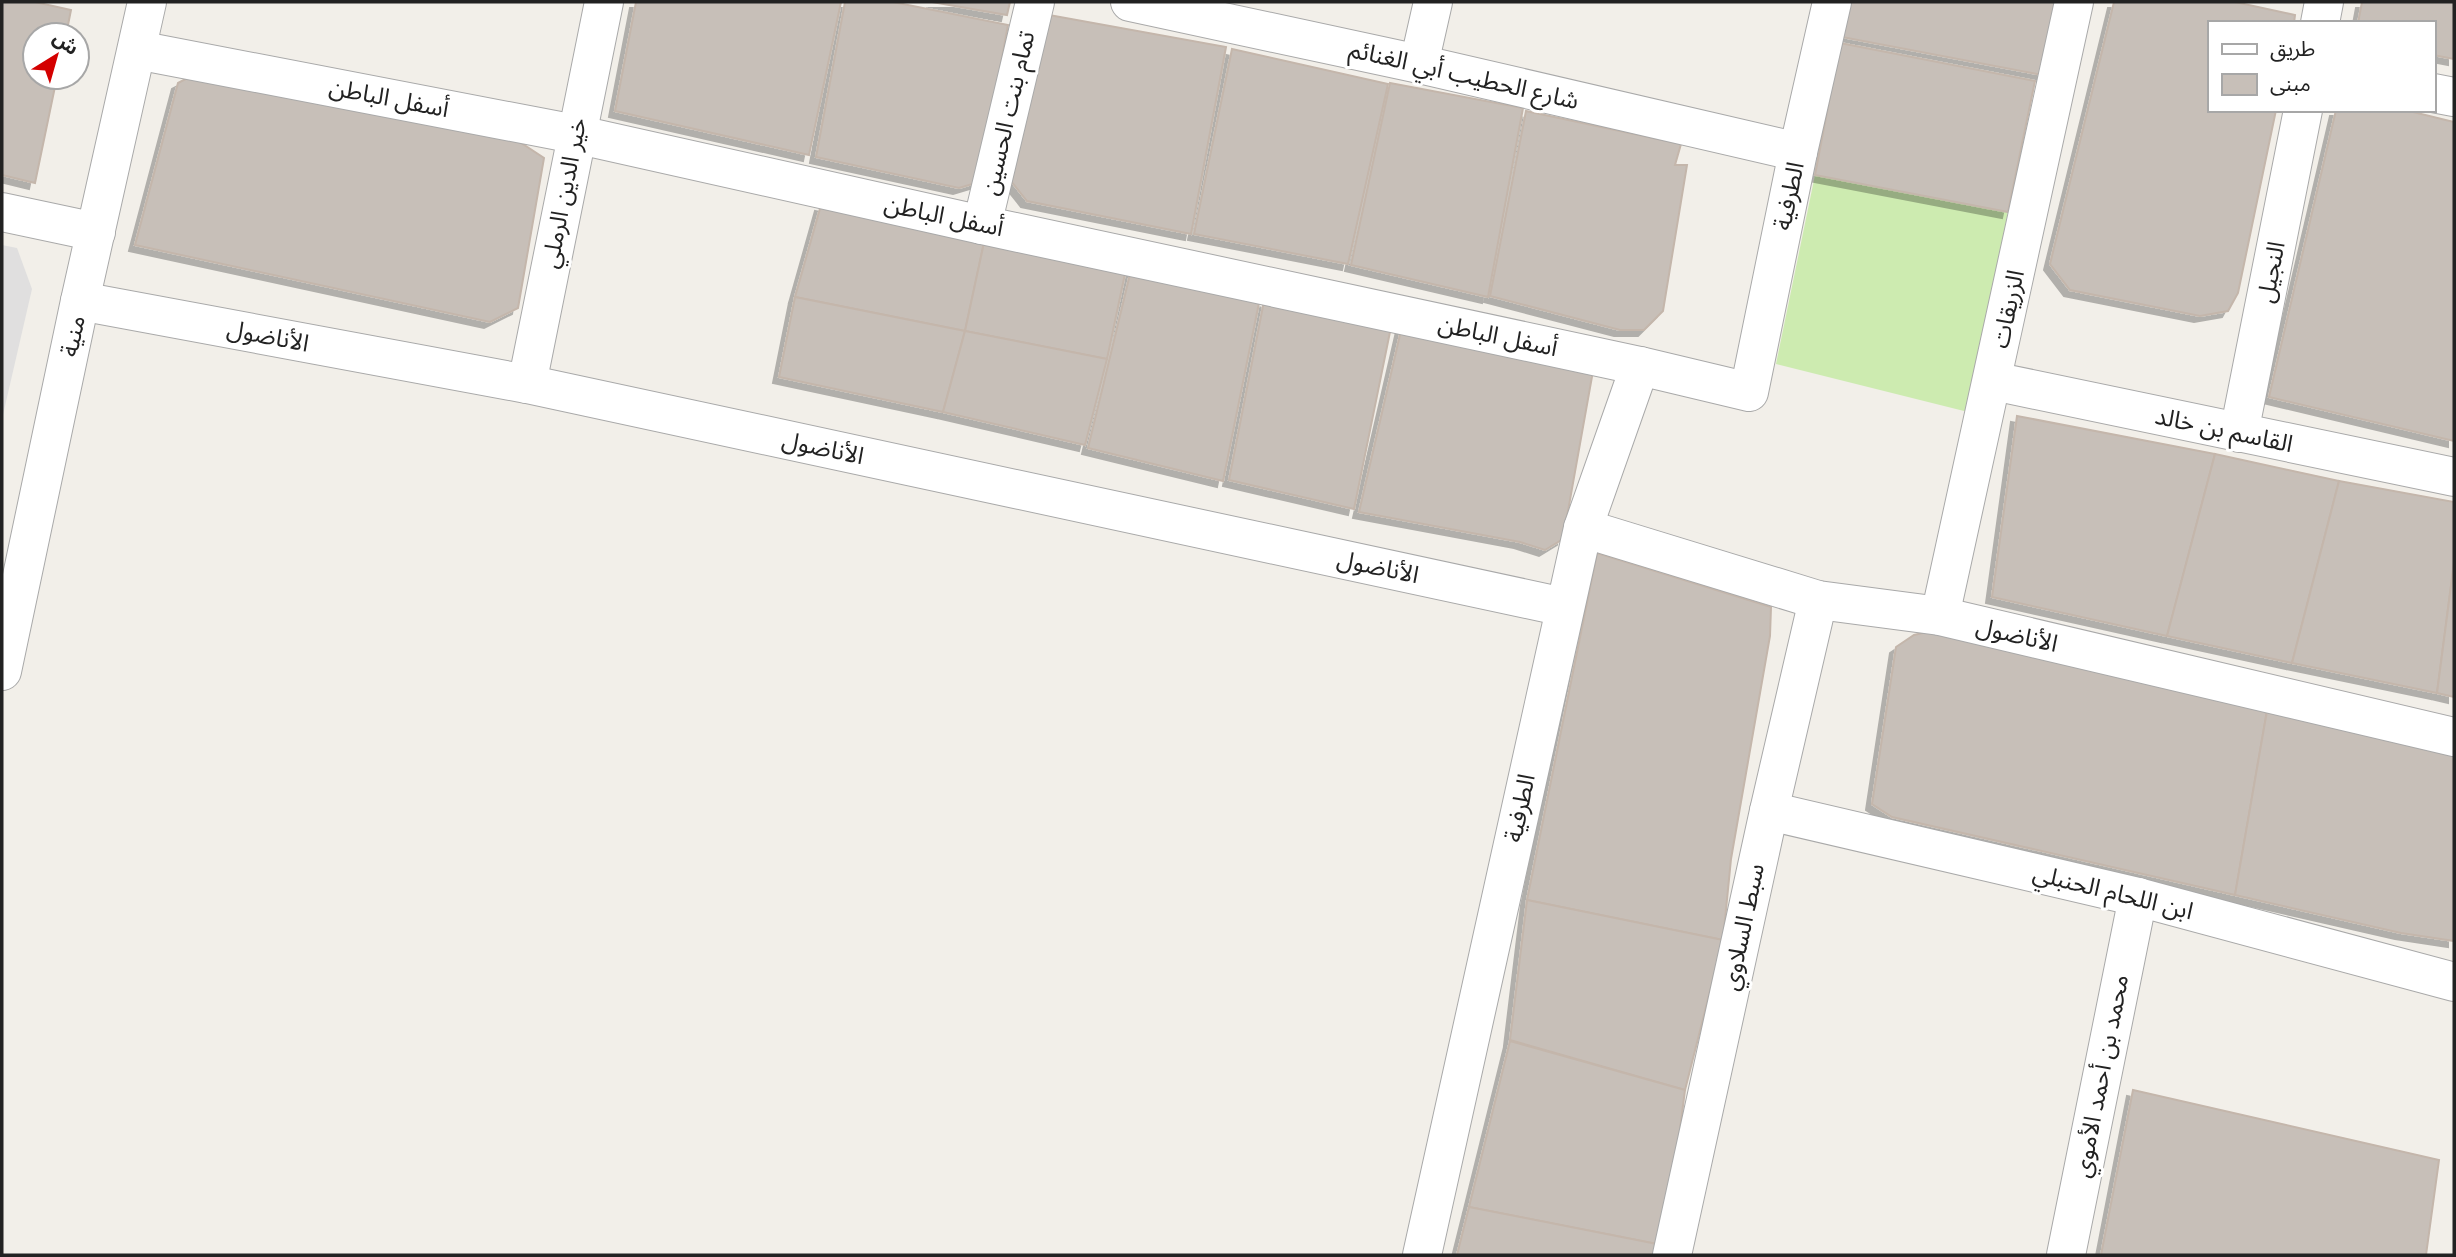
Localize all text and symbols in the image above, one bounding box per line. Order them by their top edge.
north arrow [21,21,91,91]
legend [2208,21,2435,112]
text: ش [49,25,84,60]
street label: تمام بنت الحسين [974,28,1044,199]
street label: شارع الحطيب أبي الغنائم [1345,33,1582,120]
text: طريق [2270,35,2315,62]
text: مبنى [2270,70,2311,97]
street label: أسفل الباطن [327,71,452,124]
street label: خير الدين الرملي [534,115,597,272]
street label: الطرفية [1766,159,1811,233]
street label: أسفل الباطن [882,188,1007,243]
street label: النجيل [2249,239,2292,305]
street label: الزريقات [1984,267,2031,351]
street label: أسفل الباطن [1436,308,1561,363]
street label: منية [53,312,92,359]
street label: الأناضول [224,312,312,359]
street label: القاسم بن خالد [2152,400,2296,461]
street label: الأناضول [779,424,867,471]
street label: الأناضول [1334,543,1422,590]
street label: الأناضول [1973,610,2061,659]
street label: الطرفية [1497,771,1542,845]
street label: ابن اللحام الحنبلي [2029,857,2196,930]
street label: سبط السلاوي [1714,861,1775,994]
street label: محمد بن أحمد الأموي [2066,972,2139,1181]

